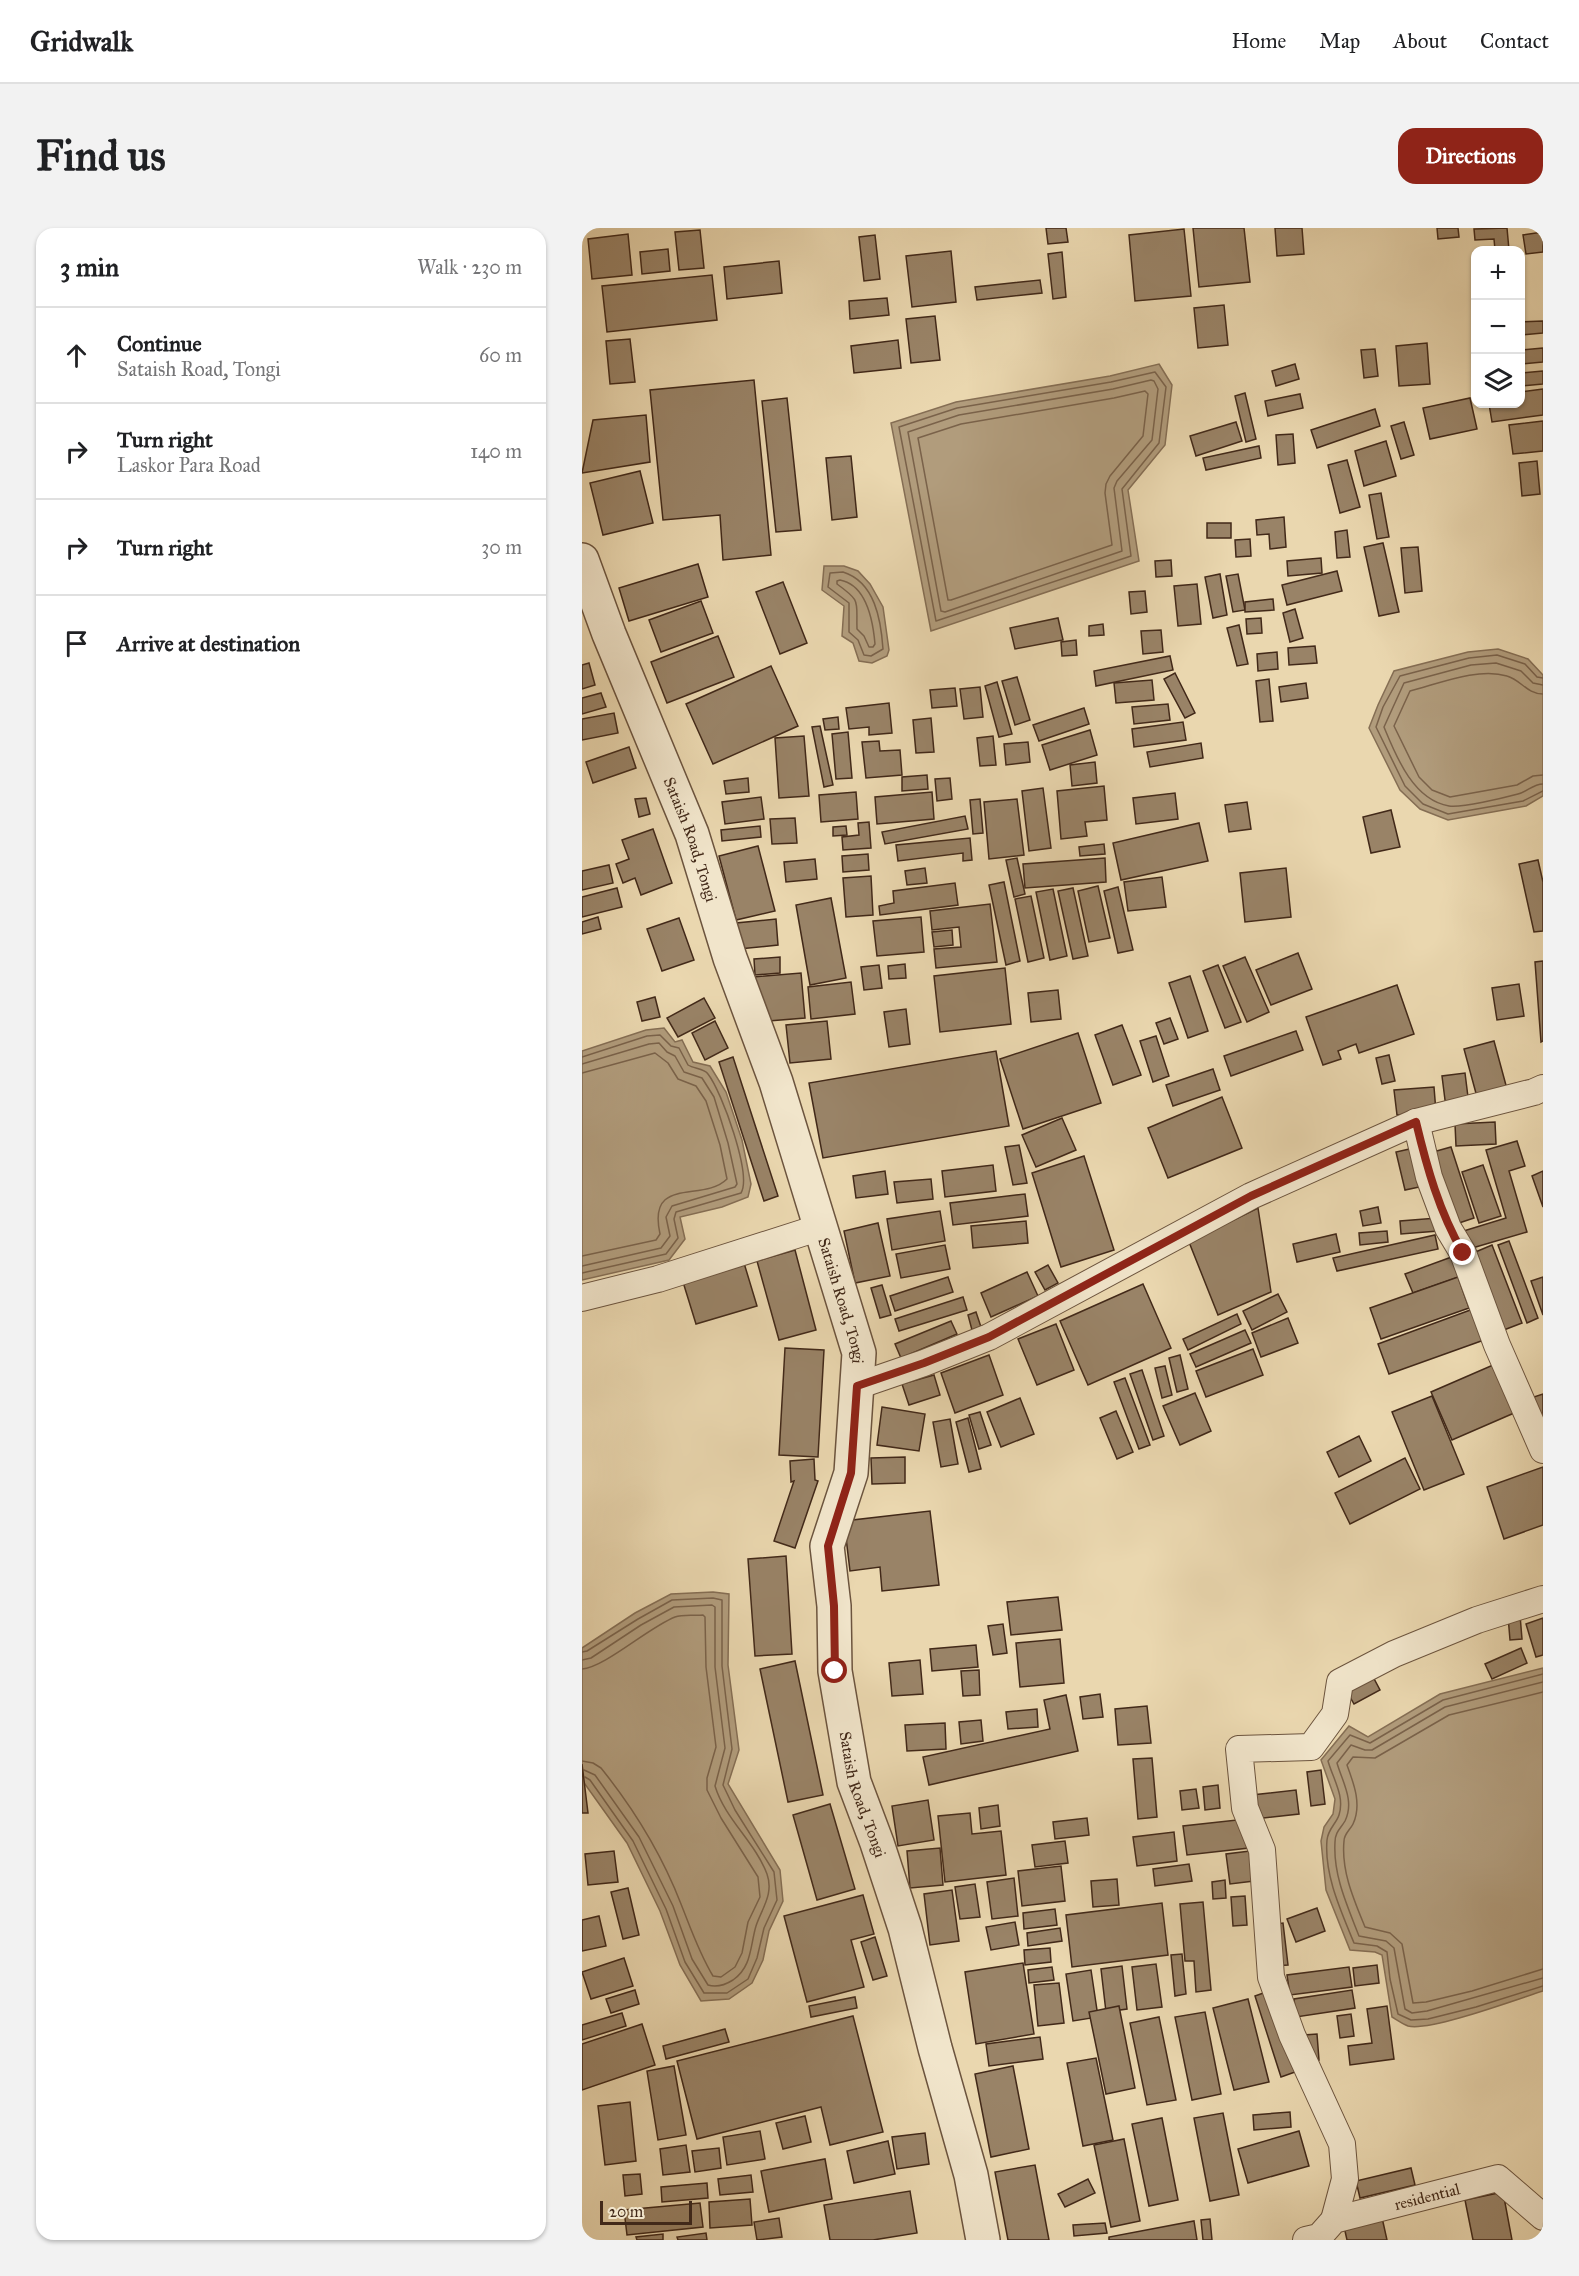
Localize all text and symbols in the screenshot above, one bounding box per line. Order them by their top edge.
text: Gridwalk [30,24,133,59]
text: Home [1231,28,1286,54]
text: Map [1319,28,1360,54]
text: About [1393,28,1447,54]
text: Contact [1480,28,1549,54]
button: Directions [1398,128,1543,184]
text: Find us [36,130,166,182]
map controls [1471,246,1525,408]
button: + [1471,246,1525,300]
text: 3 min [60,251,119,283]
text: Walk · 230 m [417,255,522,279]
button: − [1471,300,1525,354]
text: Continue [117,330,202,357]
icon: ahead [60,339,93,372]
text: 60 m [479,343,522,367]
button: layers [1471,354,1525,408]
text: Sataish Road, Tongi [117,357,281,381]
text: Turn right [117,426,213,453]
icon: right [60,435,93,468]
text: 140 m [470,439,522,463]
text: Laskor Para Road [117,453,261,477]
icon: right [60,531,93,564]
text: Turn right [117,534,213,561]
text: 30 m [481,535,522,559]
icon: arrive [60,627,93,660]
text: Arrive at destination [117,630,300,657]
street label: Sataish Road, Tongi [660,774,722,904]
street label: Sataish Road, Tongi [815,1235,869,1365]
route end [1449,1239,1475,1265]
route start [821,1657,847,1683]
street label: Sataish Road, Tongi [836,1730,891,1860]
street label: residential [1392,2178,1463,2214]
scale bar [600,2198,692,2226]
text: 20 m [609,2202,643,2221]

